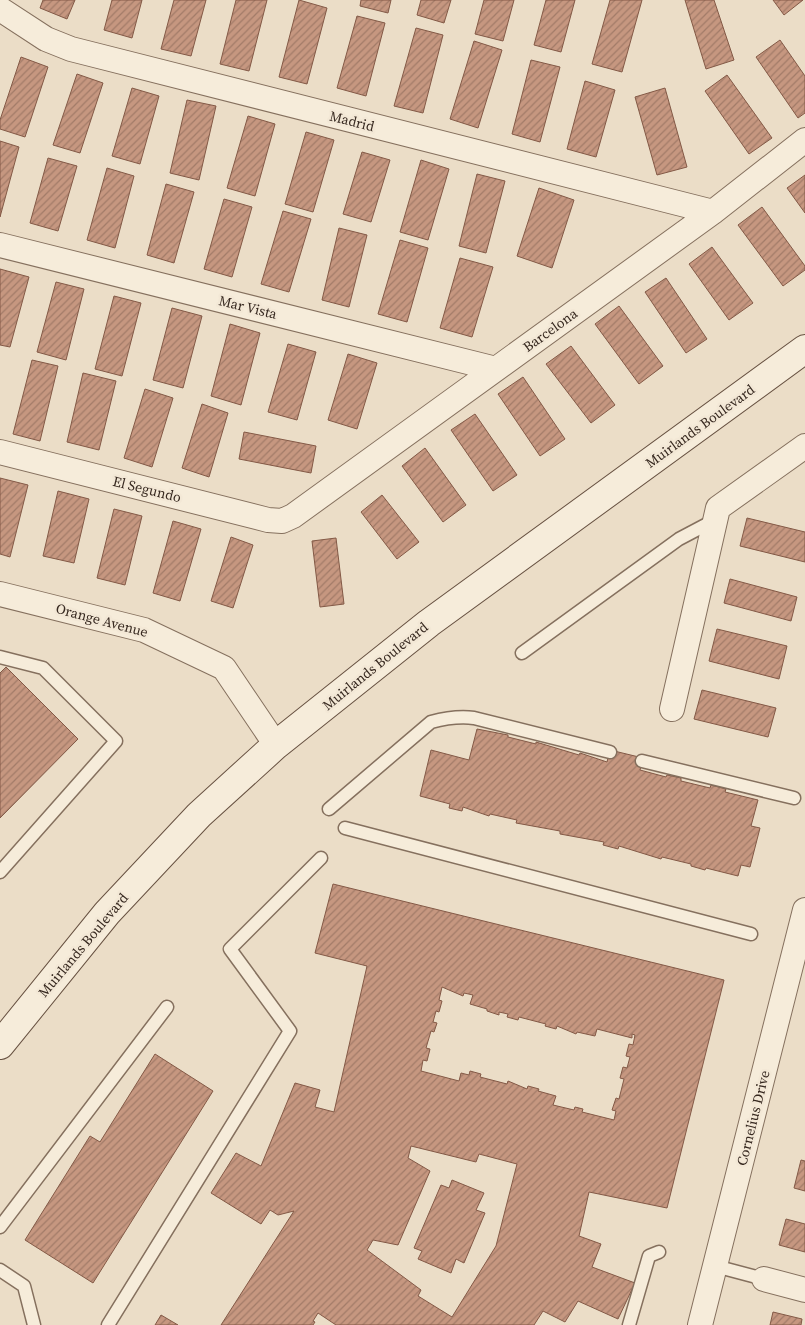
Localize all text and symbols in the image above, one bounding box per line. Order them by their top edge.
street label: Madrid [328,106,377,136]
street label: Mar Vista [217,290,280,324]
street label: Barcelona [519,303,582,357]
street label: Muirlands Boulevard [641,379,759,472]
street label: El Segundo [111,471,184,507]
street label: Orange Avenue [54,598,150,642]
street label: Muirlands Boulevard [318,617,432,715]
street label: Muirlands Boulevard [33,889,133,1001]
street label: Cornelius Drive [731,1068,775,1168]

